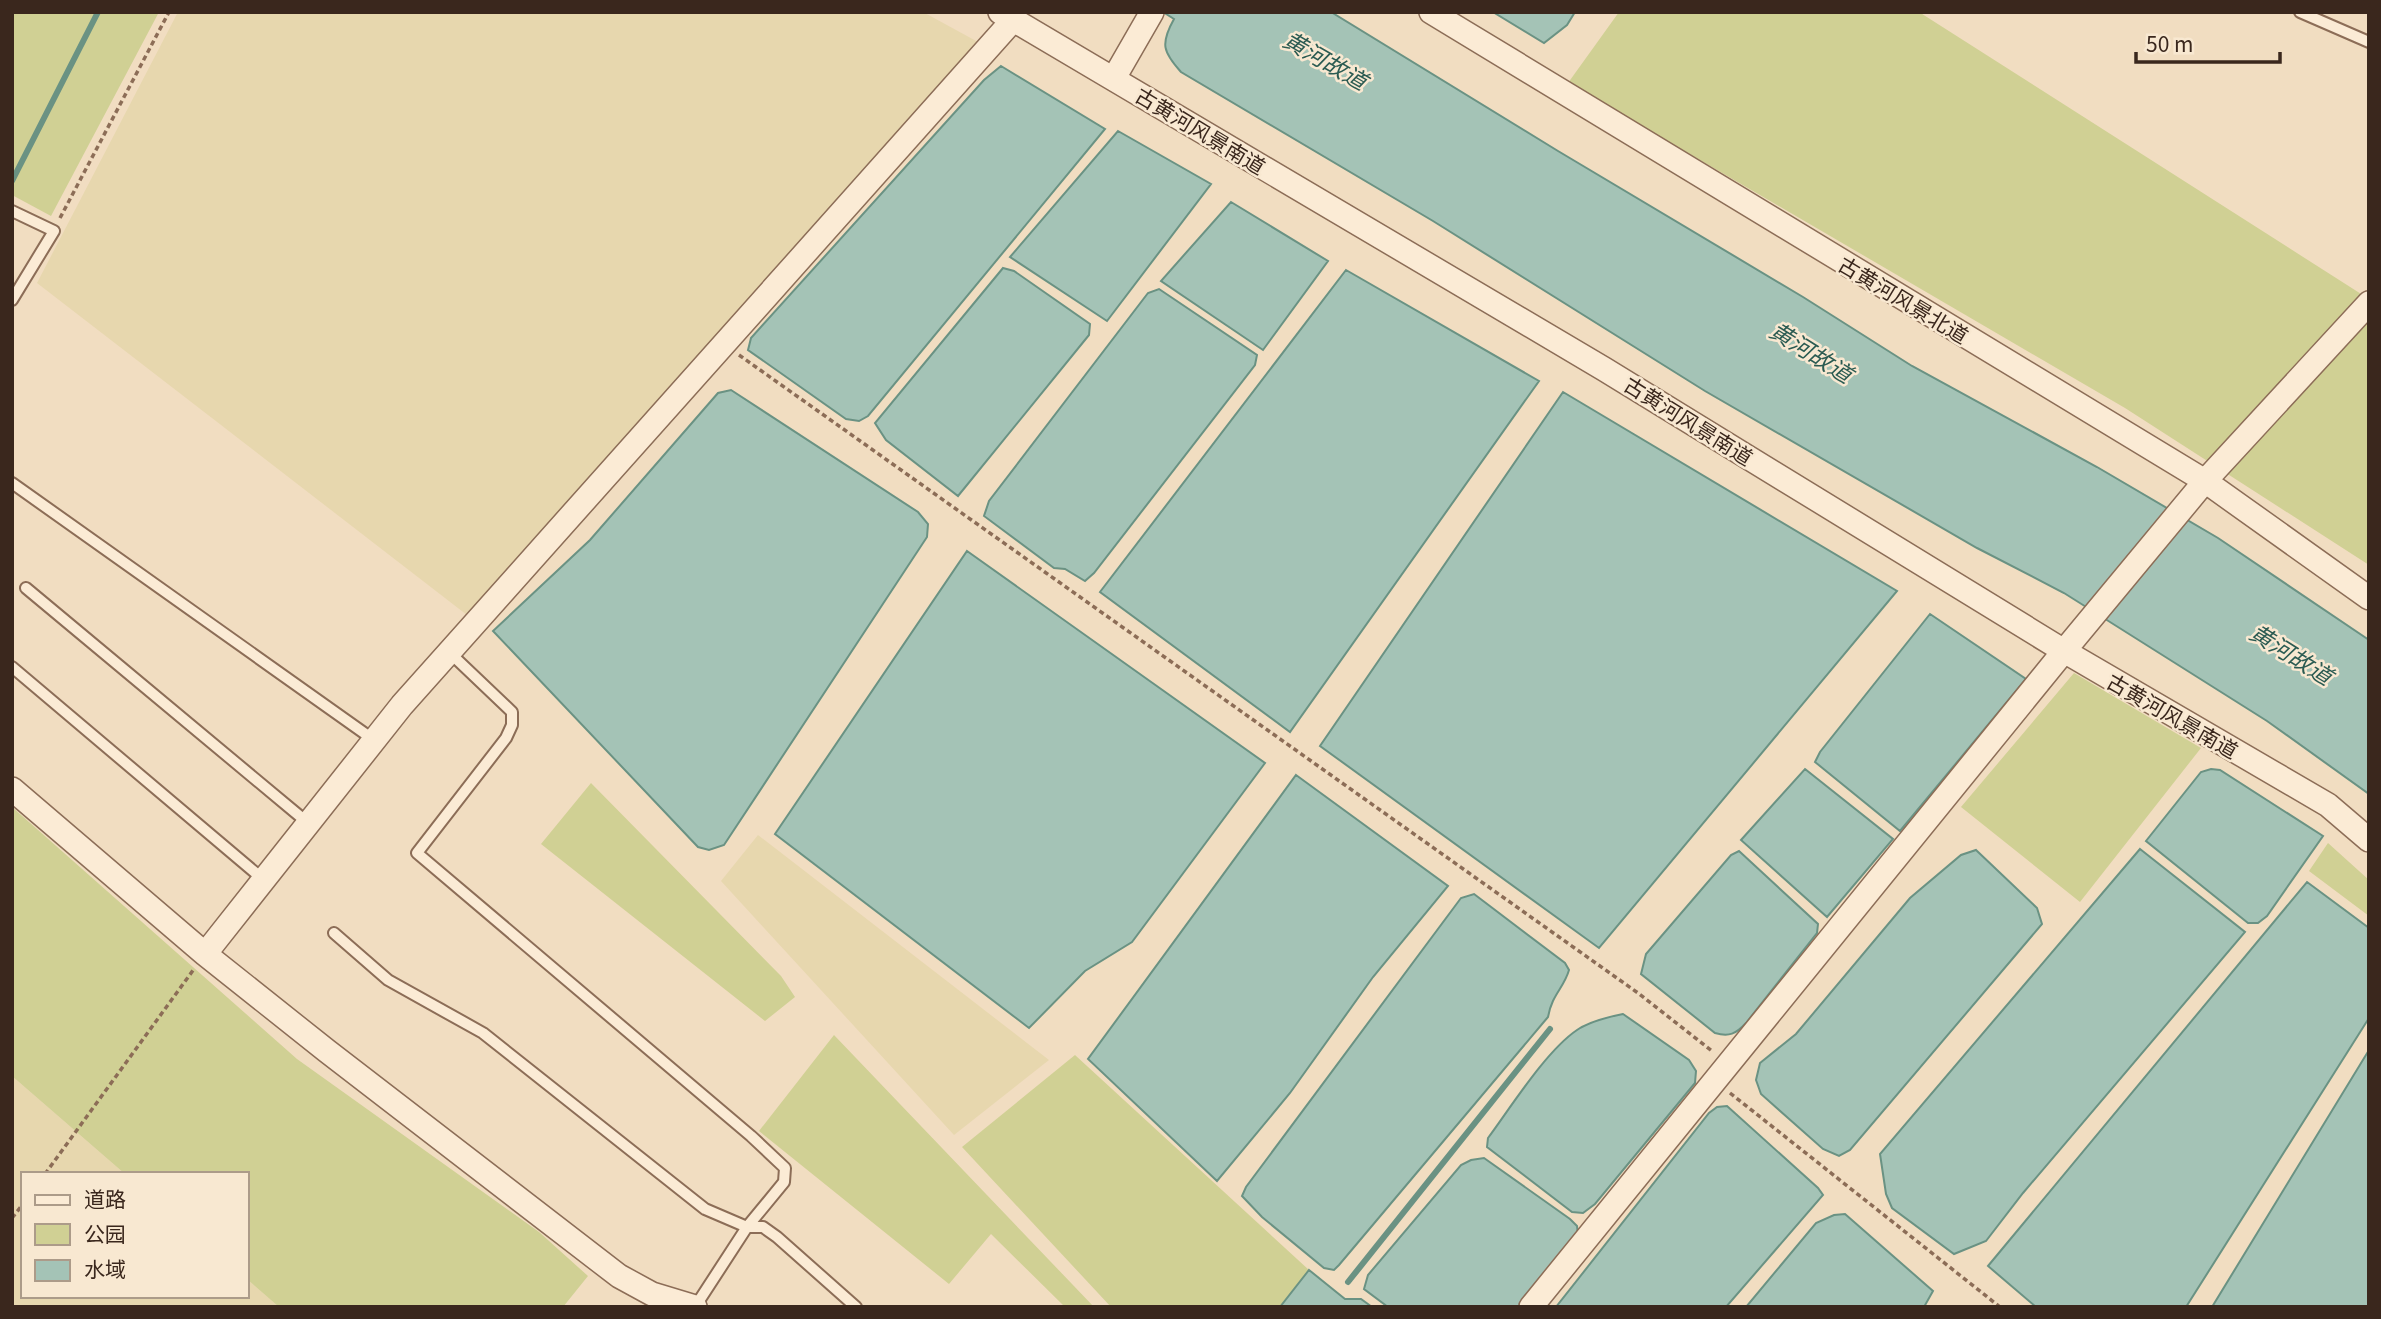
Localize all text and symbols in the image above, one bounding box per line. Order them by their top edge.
water label: 黄河故道 [1278,21,1377,98]
scale bar [2136,21,2280,65]
text: 50 m [2146,28,2193,58]
street label: 古黄河风景南道 [1130,79,1272,181]
street label: 古黄河风景北道 [1833,248,1975,350]
water label: 黄河故道 [1764,312,1863,391]
street label: 古黄河风景南道 [1619,368,1759,472]
water label: 黄河故道 [2244,614,2343,693]
street label: 古黄河风景南道 [2102,665,2244,765]
legend [21,1172,248,1298]
text: 道路 [84,1183,126,1213]
text: 公园 [84,1218,126,1248]
text: 水域 [84,1253,126,1283]

